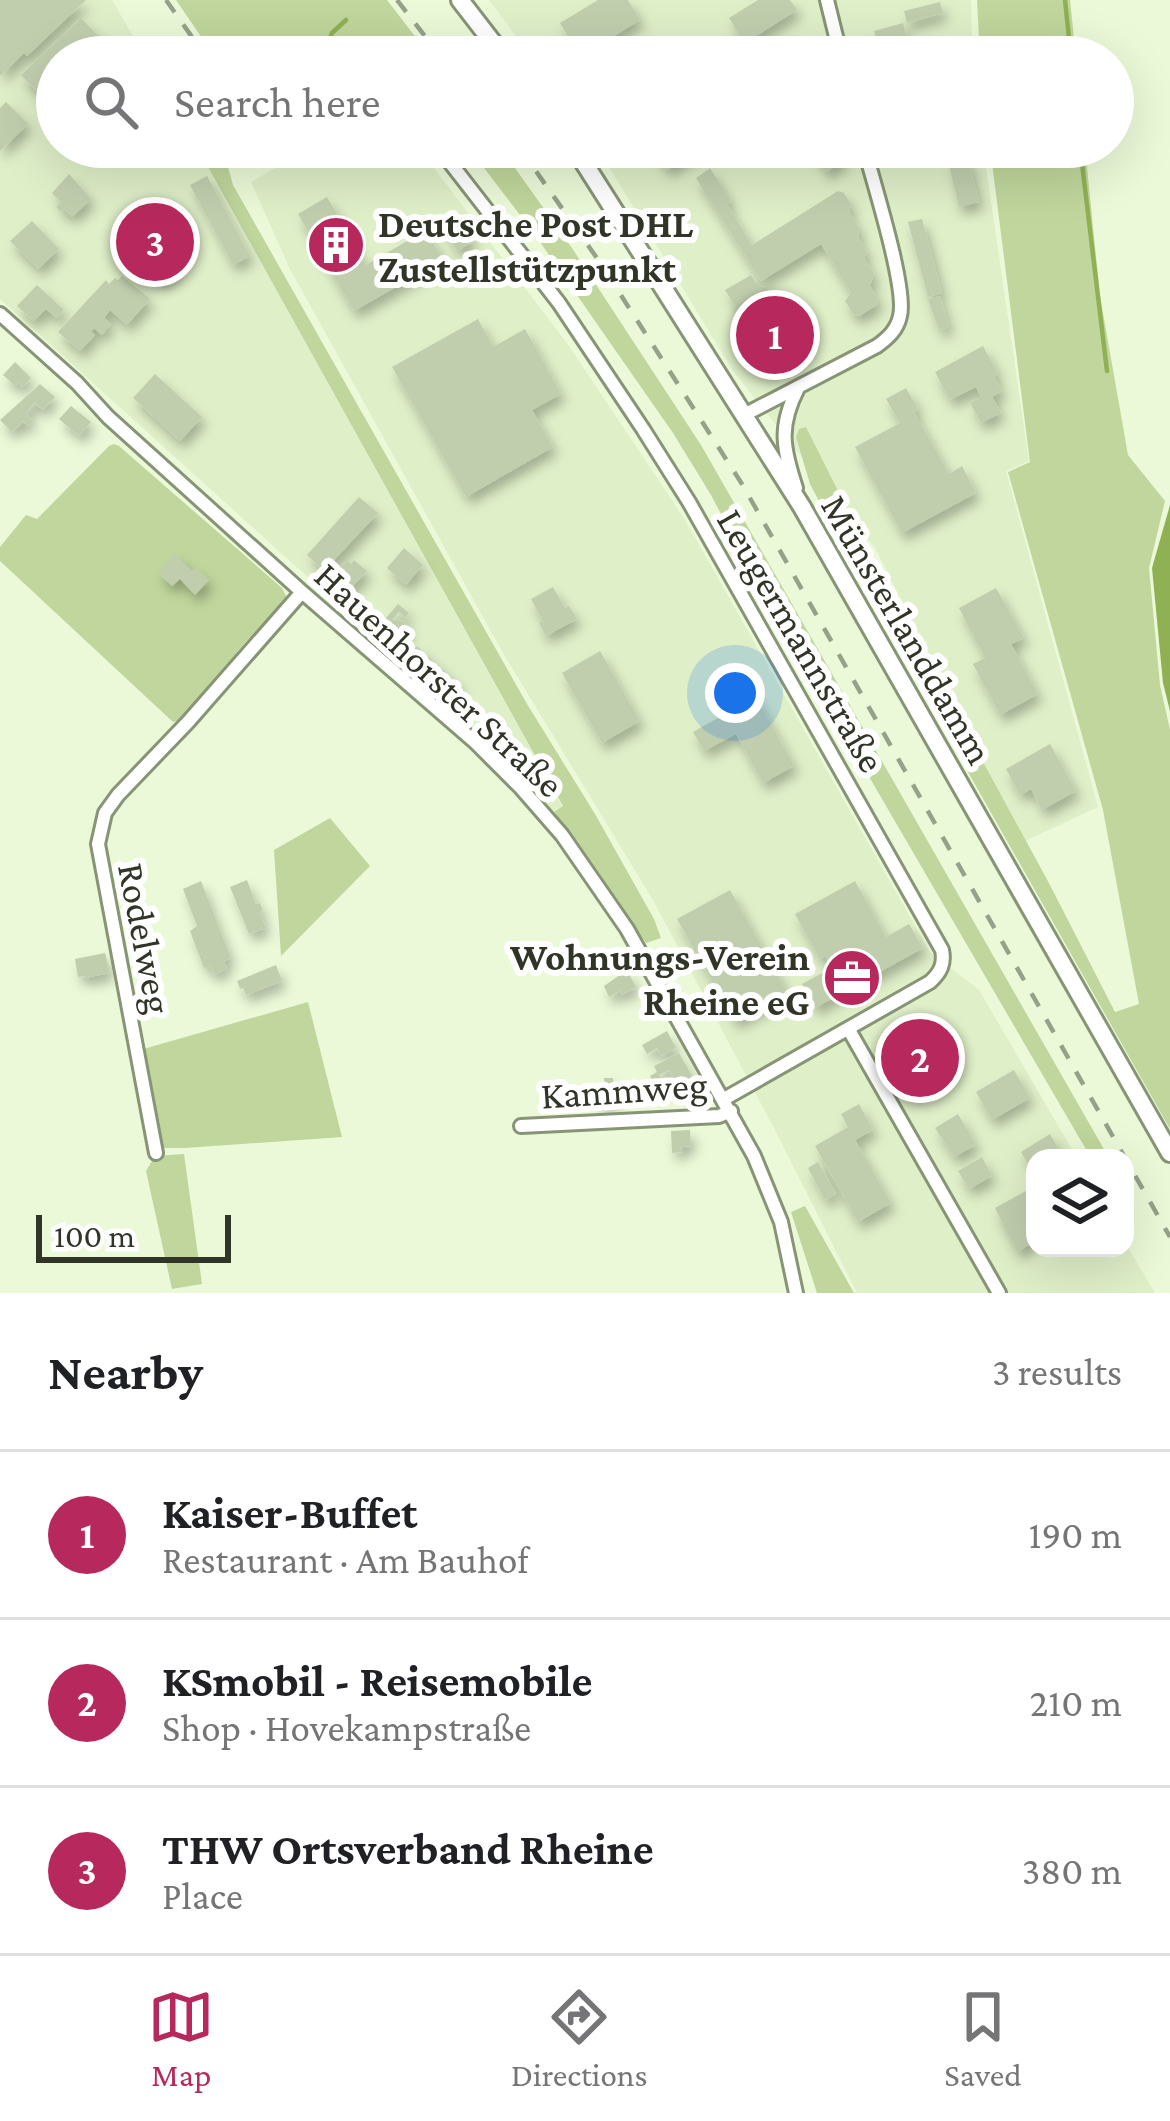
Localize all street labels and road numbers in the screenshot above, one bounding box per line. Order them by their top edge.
street label: Münsterlanddamm [813,487,1002,772]
street label: Leugermannstraße [708,501,894,780]
street label: Hauenhorster Straße [307,553,573,805]
street label: Rodelweg [109,859,181,1017]
street label: Kammweg [539,1062,709,1118]

